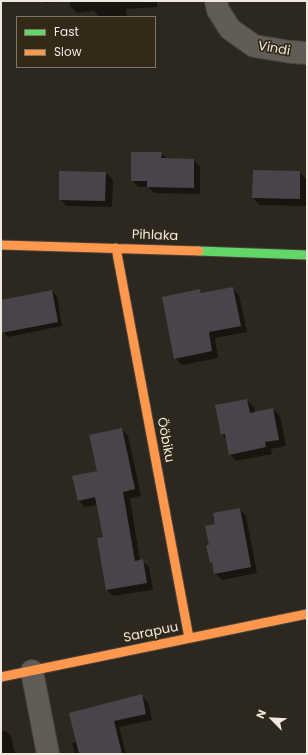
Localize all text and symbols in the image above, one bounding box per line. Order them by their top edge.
legend [16,16,156,68]
text: Fast [54,23,79,40]
street label: Vindi [257,39,291,59]
text: Slow [54,43,82,60]
street label: Pihlaka [131,227,179,245]
street label: Ööbiku [153,416,177,464]
street label: Sarapuu [122,620,180,646]
north arrow [252,699,292,739]
text: N [252,707,270,721]

